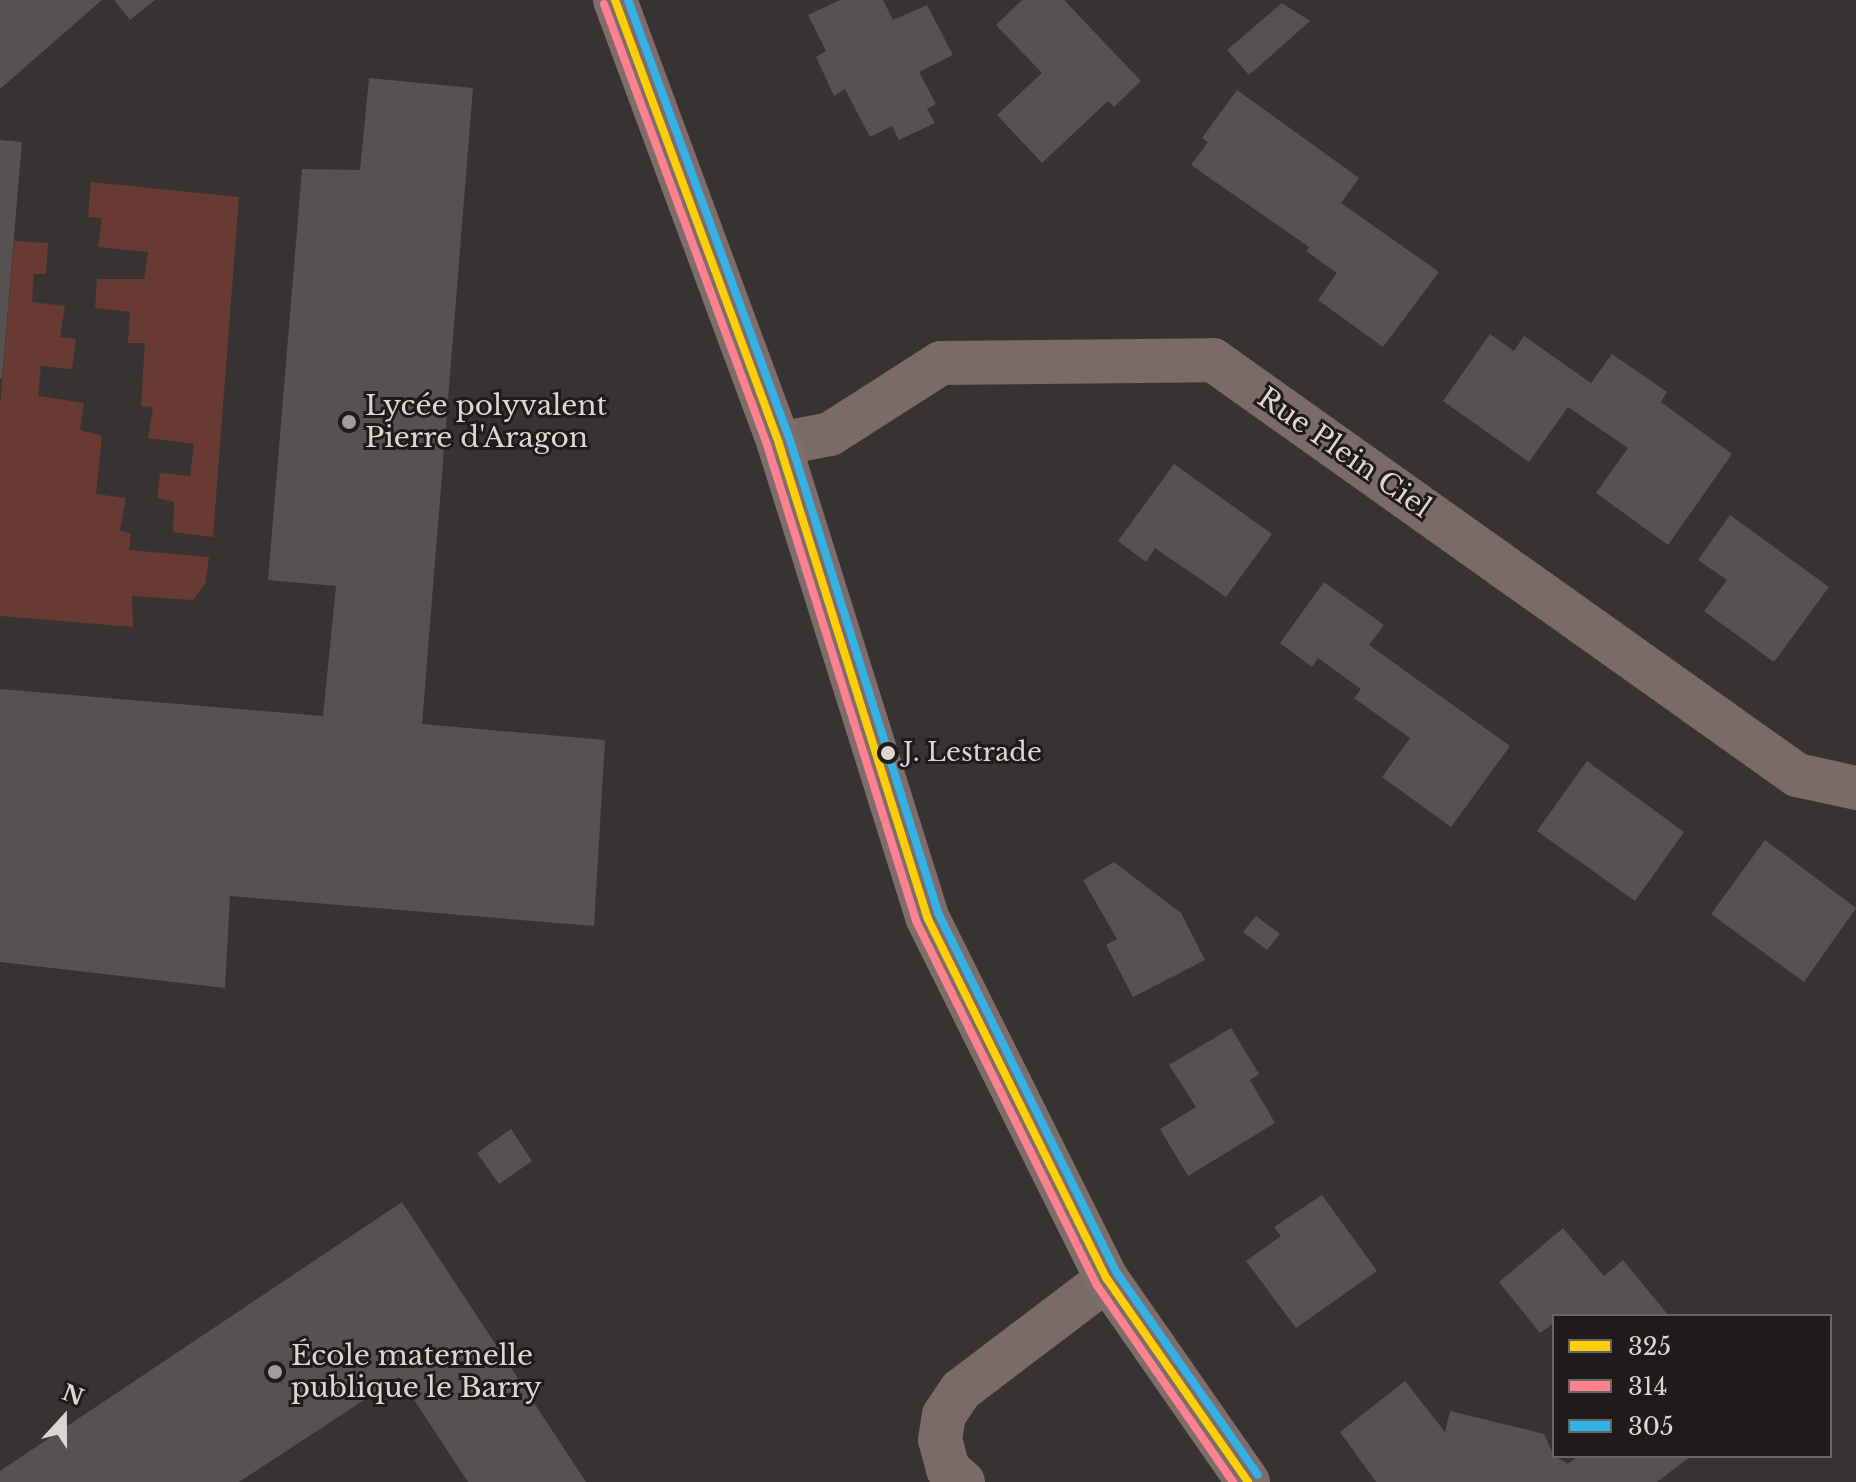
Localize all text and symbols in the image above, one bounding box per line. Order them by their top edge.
street label: Rue Plein Ciel [1251,381,1437,525]
place label: Lycée polyvalent Pierre d'Aragon [365,389,607,455]
marker: Lycée polyvalent Pierre d'Aragon [340,413,358,431]
place label: J. Lestrade [903,737,1042,769]
marker: J. Lestrade [880,745,896,761]
legend [1552,1314,1832,1458]
text: 325 [1628,1332,1671,1361]
place label: École maternelle publique le Barry [291,1339,542,1405]
marker: École maternelle publique le Barry [266,1363,284,1381]
text: 314 [1628,1372,1668,1401]
north arrow [24,1378,104,1458]
text: N [58,1379,87,1411]
text: 305 [1628,1412,1674,1441]

